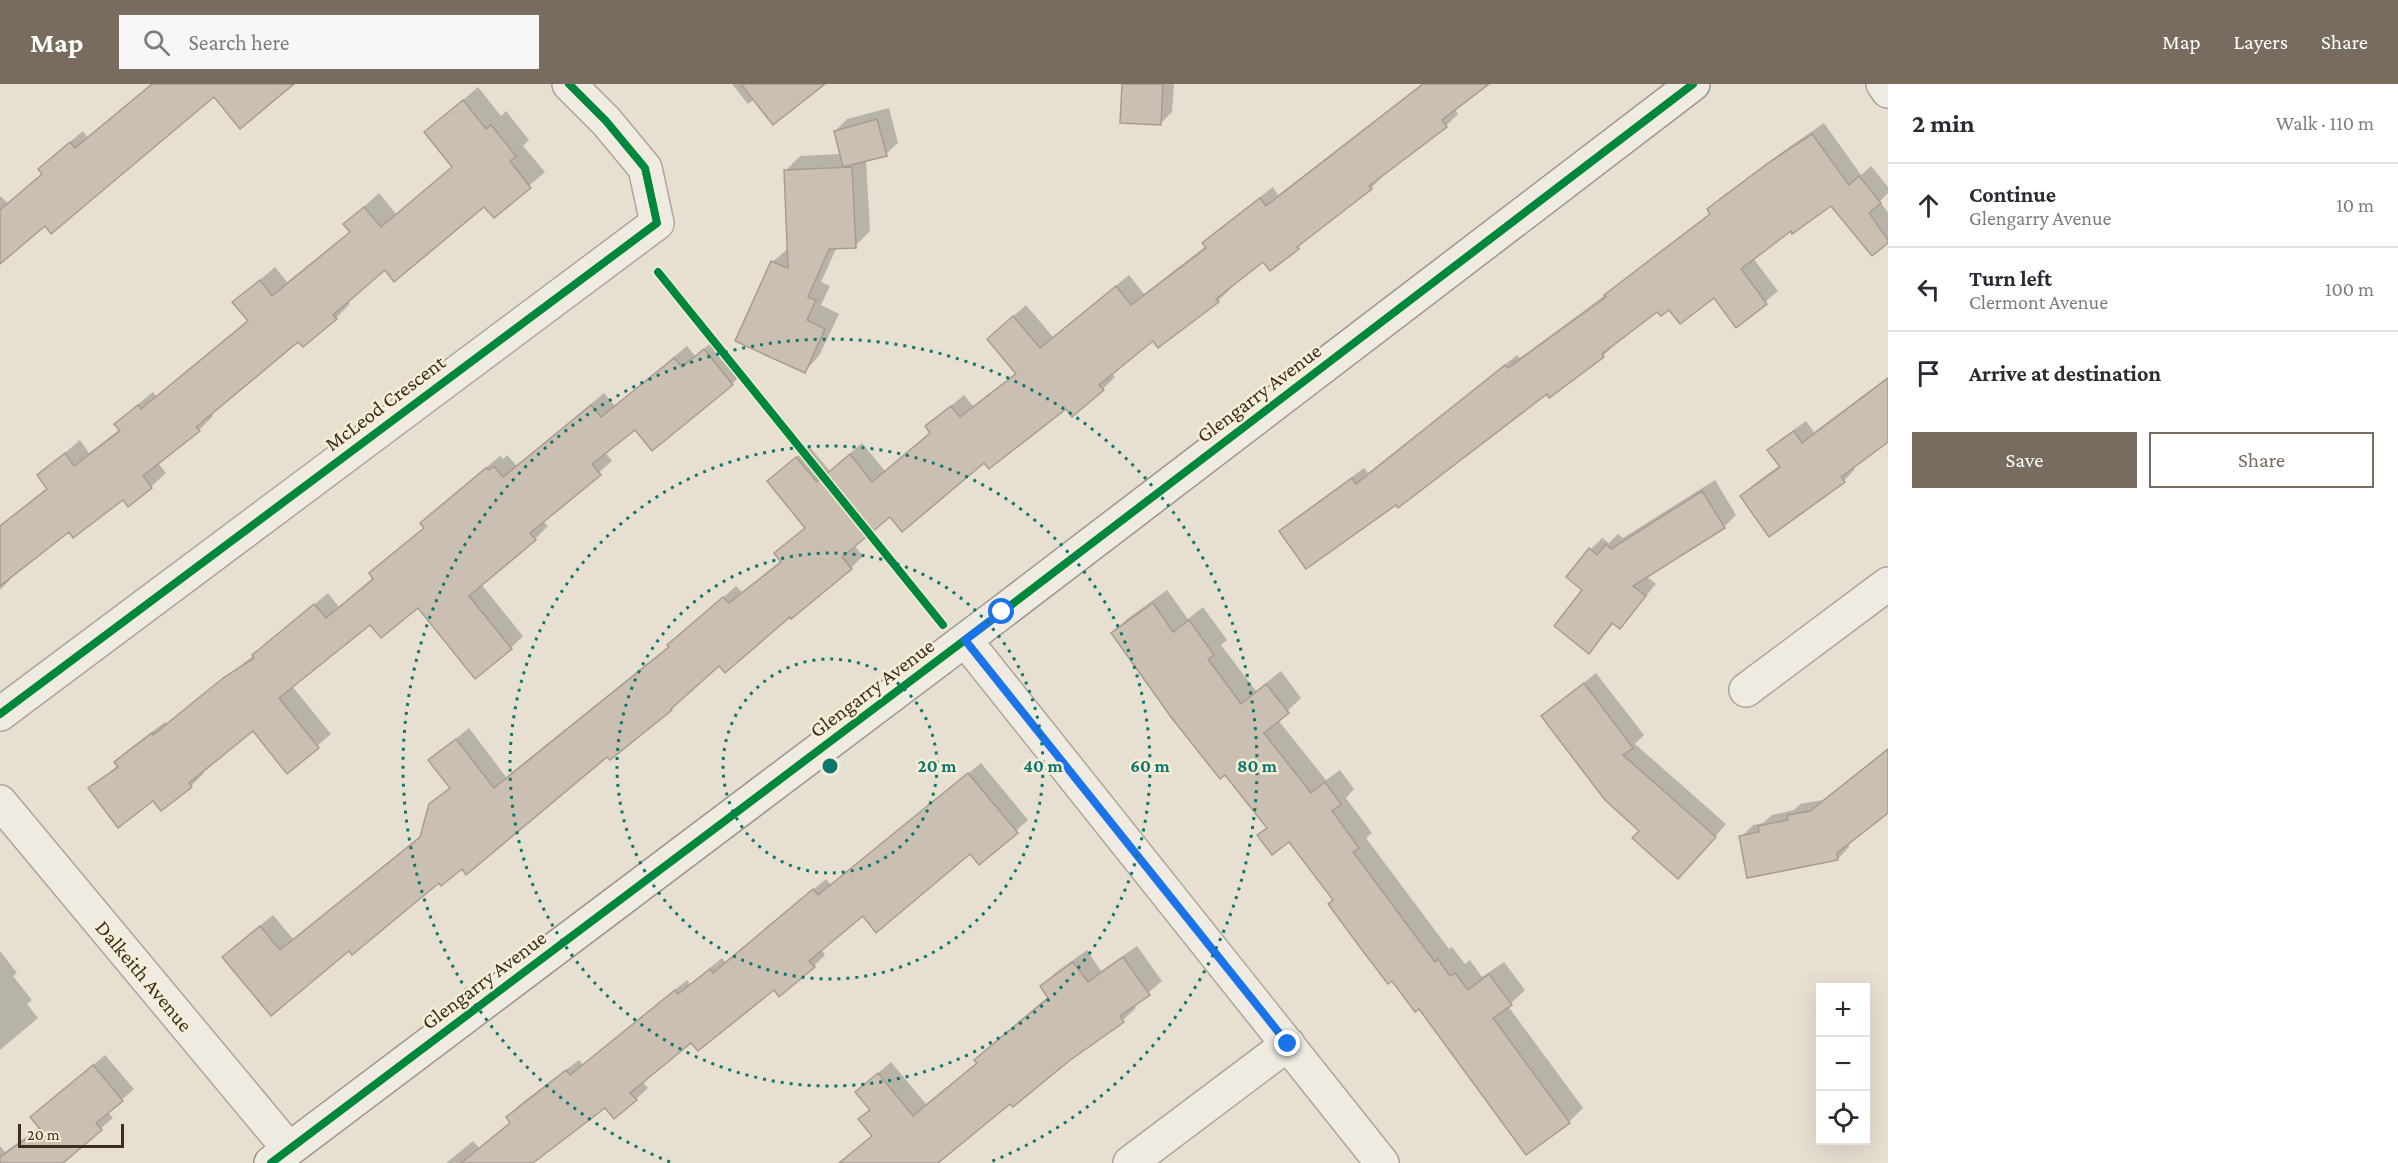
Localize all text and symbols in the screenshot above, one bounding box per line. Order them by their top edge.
search box [119,15,539,69]
icon: search [140,26,173,59]
text: Map [30,27,83,58]
text: Search here [188,30,289,55]
text: Map [2162,30,2201,54]
text: Layers [2234,30,2288,54]
text: Share [2321,30,2368,54]
text: 2 min [1912,109,1975,138]
text: Walk · 110 m [2276,112,2374,134]
text: Continue [1969,182,2056,207]
icon: ahead [1912,189,1945,222]
text: 10 m [2336,194,2374,216]
text: Glengarry Avenue [1969,207,2111,229]
text: Turn left [1969,266,2052,291]
icon: left [1912,273,1945,306]
text: 100 m [2325,278,2374,300]
text: Clermont Avenue [1969,291,2108,313]
street label: Glengarry Avenue [1192,338,1326,448]
street label: McLeod Crescent [320,349,451,456]
icon: arrive [1912,357,1945,390]
text: Arrive at destination [1969,361,2161,386]
button: Save [1912,432,2137,488]
button: Share [2149,432,2374,488]
route start [988,598,1014,624]
street label: Glengarry Avenue [805,633,939,743]
centre of rings [820,756,840,776]
text: 20 m [918,756,957,776]
text: 40 m [1023,756,1063,776]
text: 60 m [1130,756,1170,776]
text: 80 m [1237,756,1278,776]
street label: Dalkeith Avenue [91,915,197,1037]
street label: Glengarry Avenue [417,925,551,1035]
map controls [1816,983,1870,1145]
button: + [1816,983,1870,1037]
route end [1274,1030,1300,1056]
button: − [1816,1037,1870,1091]
button: locate [1816,1091,1870,1145]
scale bar [18,1121,124,1148]
text: 20 m [27,1126,60,1143]

